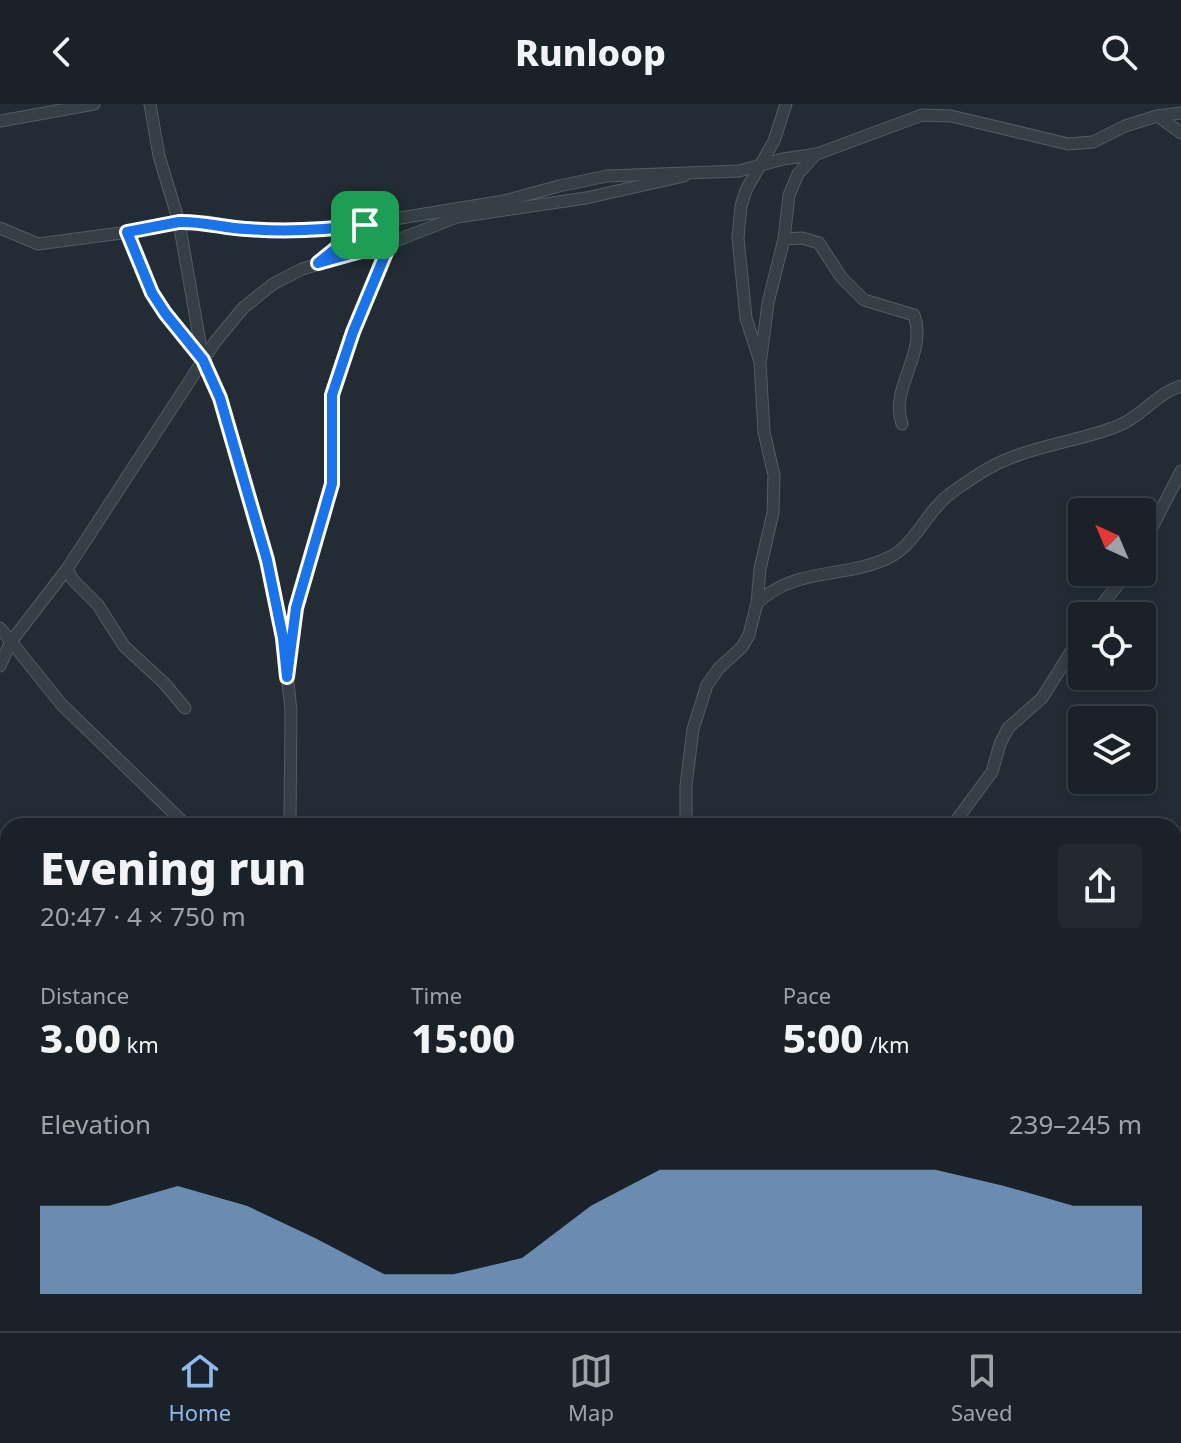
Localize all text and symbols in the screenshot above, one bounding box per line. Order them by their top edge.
text: Runloop [515,28,666,77]
icon: back [40,30,84,74]
icon: search [1097,30,1141,74]
pin [331,191,399,259]
icon: arrive [343,203,387,247]
north arrow [1068,498,1156,586]
map controls [1068,498,1156,794]
button: locate [1068,602,1156,690]
button: layers [1068,706,1156,794]
text: Evening run [40,838,306,898]
button: share [1058,844,1142,928]
text: 20:47 · 4 × 750 m [40,898,246,934]
text: Distance [40,980,129,1010]
text: Time [411,980,462,1010]
text: Pace [783,980,831,1010]
text: 3.00 [40,1010,121,1065]
text: 15:00 [411,1010,515,1065]
text: 5:00 [783,1010,863,1065]
text: km [121,1029,159,1059]
text: /km [863,1029,910,1059]
text: Elevation [40,1106,151,1142]
text: 239–245 m [1009,1106,1142,1142]
tab: Home [169,1349,231,1427]
tab: Map [568,1349,614,1427]
tab: Saved [951,1349,1012,1427]

